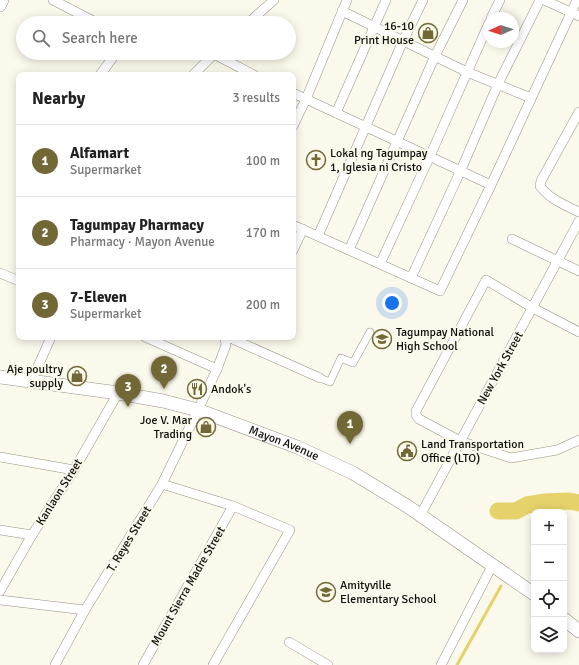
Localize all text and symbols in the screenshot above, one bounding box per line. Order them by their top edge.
north arrow [483,12,519,48]
search box [16,16,296,60]
place label: 16-10 Print House [354,19,414,48]
shop icon: 16-10 Print House [417,22,439,44]
icon: search [30,27,52,49]
text: Search here [62,29,138,47]
text: Nearby [32,88,85,109]
text: 3 results [232,90,280,106]
text: Alfamart [70,144,129,162]
place label: Lokal ng Tagumpay 1, Iglesia ni Cristo [330,146,428,175]
church icon: Lokal ng Tagumpay 1, Iglesia ni Cristo [305,149,327,171]
text: 1 [41,153,49,169]
text: 100 m [246,153,280,169]
text: Supermarket [70,162,142,178]
text: Tagumpay Pharmacy [70,216,204,234]
text: 2 [41,225,49,241]
text: 170 m [246,225,280,241]
text: Pharmacy · Mayon Avenue [70,234,215,250]
text: 7-Eleven [70,288,127,306]
your location [382,293,402,313]
text: 3 [41,297,49,313]
text: 200 m [246,297,280,313]
text: Supermarket [70,306,142,322]
place label: Tagumpay National High School [396,325,495,354]
school or university icon: Tagumpay National High School [371,328,393,350]
street label: New York Street [474,329,527,407]
pin: 2 [151,356,177,389]
place label: Aje poultry supply [7,362,63,391]
shop icon: Aje poultry supply [66,365,88,387]
pin: 3 [115,374,141,407]
restaurant icon: Andok's [186,378,208,400]
place label: Andok's [211,382,251,397]
pin: 1 [337,411,363,444]
place label: Joe V. Mar Trading [140,413,193,442]
shop icon: Joe V. Mar Trading [195,416,217,438]
street label: Mayon Avenue [247,423,321,464]
place label: Land Transportation Office (LTO) [421,437,524,466]
public building icon: Land Transportation Office (LTO) [396,440,418,462]
street label: Kanlaon Street [33,456,86,528]
street label: T. Reyes Street [104,504,155,575]
map controls [531,509,567,653]
button: + [531,509,567,545]
street label: Mount Sierra Madre Street [148,524,229,649]
button: − [531,545,567,581]
place label: Amityville Elementary School [340,578,437,607]
school or university icon: Amityville Elementary School [315,581,337,603]
button: locate [531,581,567,617]
button: layers [531,617,567,653]

